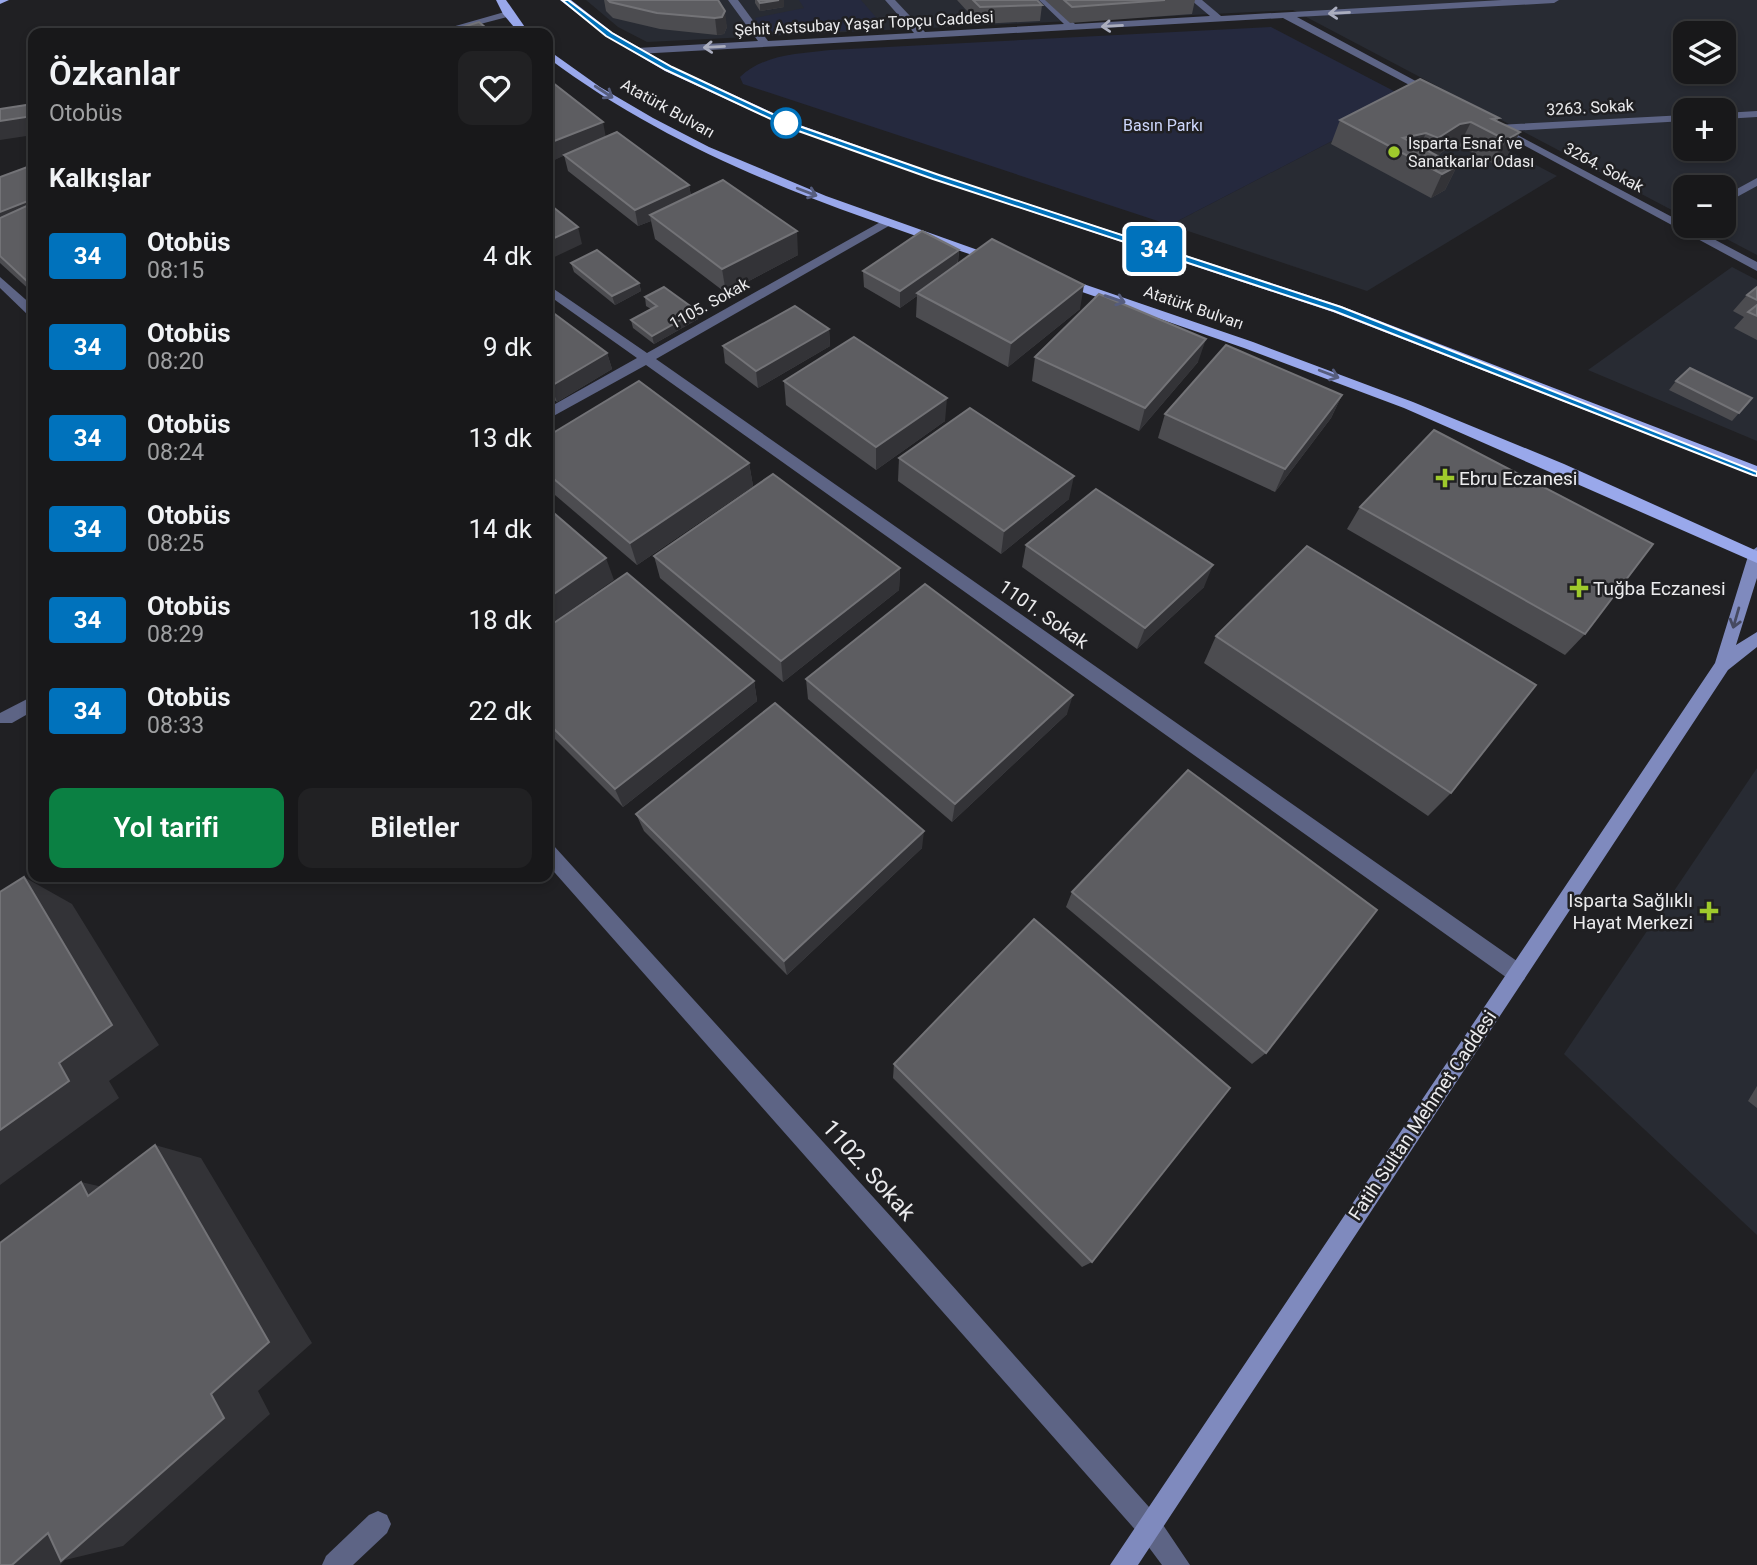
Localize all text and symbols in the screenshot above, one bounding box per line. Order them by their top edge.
street label: Şehit Astsubay Yaşar Topçu Caddesi [734,7,994,40]
one-way arrow [1328,7,1351,20]
one-way arrow [1101,19,1124,32]
map controls [1673,21,1736,238]
button: layers [1673,21,1736,84]
one-way arrow [703,41,725,54]
button: heart [458,51,532,125]
text: Özkanlar [49,54,180,93]
street label: Atatürk Bulvarı [618,75,718,142]
one-way arrow [594,84,613,99]
street label: 3263. Sokak [1546,96,1635,119]
button: + [1673,98,1736,161]
text: Otobüs [49,100,123,127]
unlabelled marker [771,108,801,138]
park label: Basın Parkı [1123,116,1203,135]
place label: Isparta Esnaf ve Sanatkarlar Odası [1408,134,1534,171]
street label: 3264. Sokak [1561,138,1648,197]
marker: Isparta Esnaf ve Sanatkarlar Odası [1386,144,1402,160]
text: Kalkışlar [49,163,151,193]
button: − [1673,175,1736,238]
one-way arrow [796,187,818,199]
line badge: 34 [1122,226,1186,272]
text: Otobüs [147,227,231,257]
text: 34 [1140,235,1168,263]
text: 4 dk [483,241,532,271]
text: 34 [74,242,101,270]
text: 08:15 [147,257,204,284]
street label: 1105. Sokak [666,273,753,333]
street label: Atatürk Bulvarı [1141,282,1246,333]
one-way arrow [1104,293,1126,306]
text: Otobüs [147,318,231,348]
text: 9 dk [483,332,532,362]
text: 34 [74,333,101,361]
text: 08:20 [147,348,204,375]
one-way arrow [1318,369,1340,382]
text: Otobüs [147,409,231,439]
text: 13 dk [468,423,532,453]
text: 34 [74,424,101,452]
text: 08:24 [147,439,204,466]
place label: Ebru Eczanesi [1459,467,1577,490]
marker: Ebru Eczanesi [1437,470,1453,486]
text: Otobüs [147,500,231,530]
text: 14 dk [468,514,532,544]
text: 34 [74,515,101,543]
text: 08:25 [147,530,204,557]
street label: 1101. Sokak [994,575,1093,654]
place label: Tuğba Eczanesi [1593,577,1726,600]
marker: Tuğba Eczanesi [1571,580,1587,596]
text: Otobüs [147,591,231,621]
text: 18 dk [468,605,532,635]
text: 34 [74,606,101,634]
one-way arrow [1728,607,1741,629]
text: 08:29 [147,621,204,648]
text: Otobüs [147,682,231,712]
text: 22 dk [468,696,532,726]
text: 34 [74,697,101,725]
text: 08:33 [147,712,204,739]
button: Yol tarifi [49,788,284,868]
button: Biletler [298,788,532,868]
place label: Isparta Sağlıklı Hayat Merkezi [1568,889,1693,934]
marker: Isparta Sağlıklı Hayat Merkezi [1699,901,1719,921]
street label: Fatih Sultan Mehmet Caddesi [1344,1006,1501,1225]
street label: 1102. Sokak [816,1114,921,1226]

